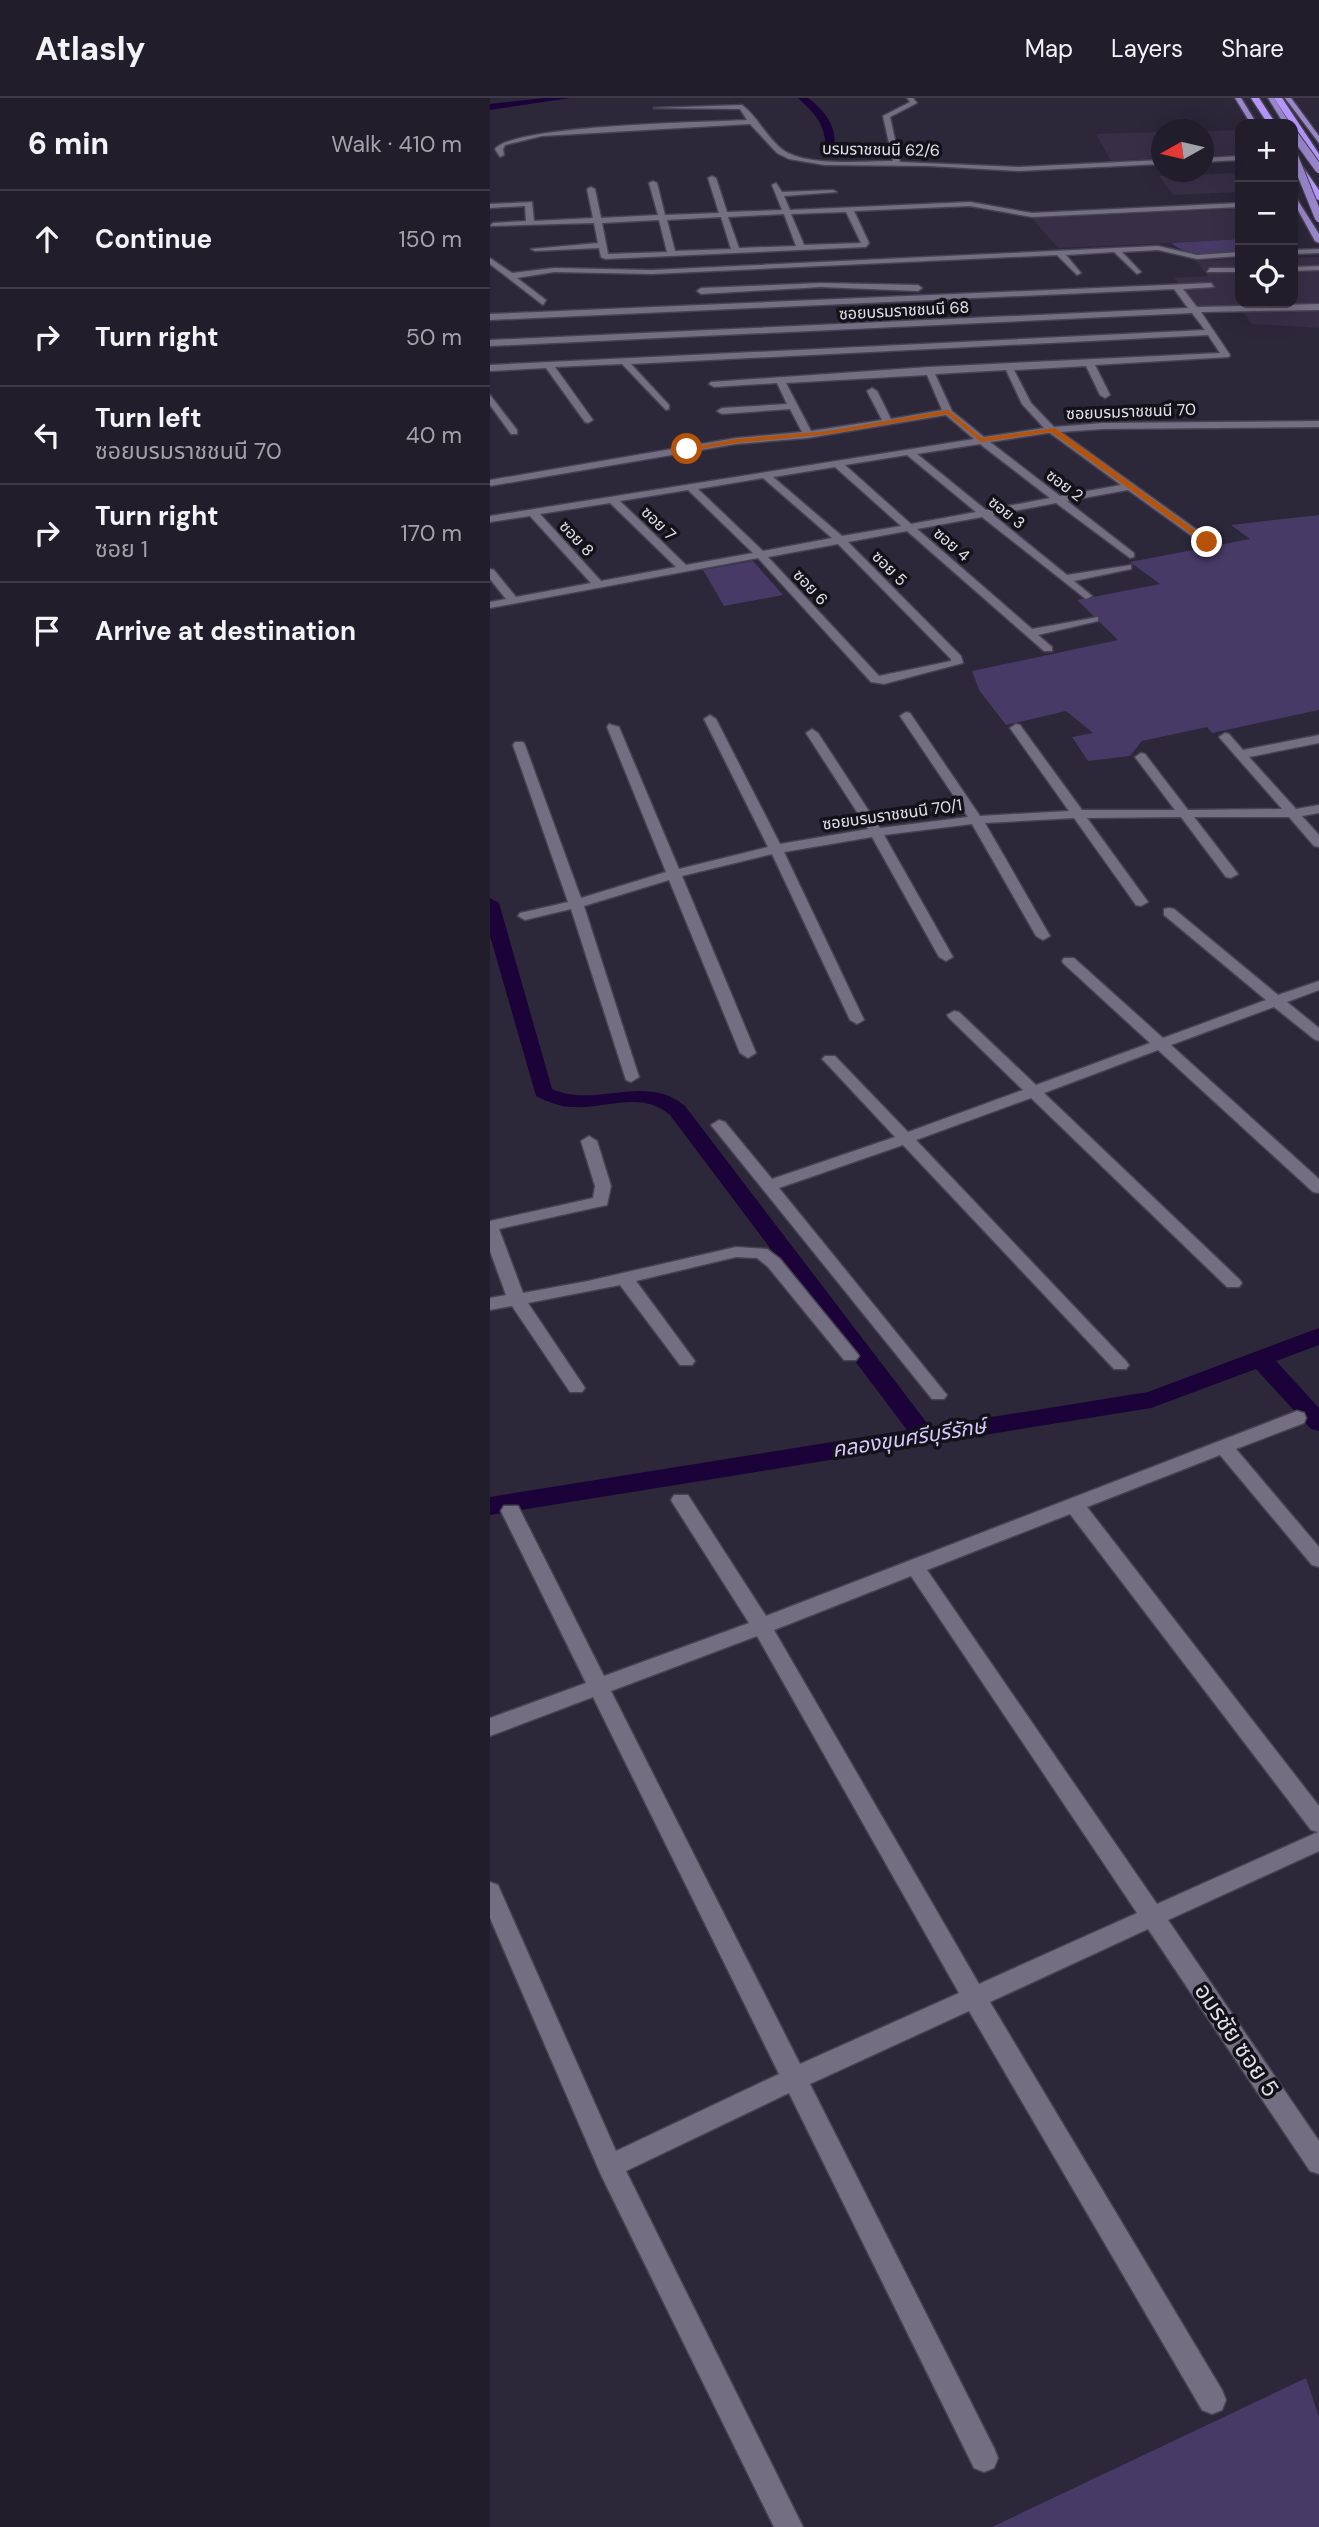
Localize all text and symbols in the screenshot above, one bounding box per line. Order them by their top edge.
text: Atlasly [35,27,145,70]
text: Map [1025,33,1073,64]
text: Layers [1111,33,1183,64]
text: Share [1221,33,1284,64]
north arrow [1151,119,1214,182]
map controls [1235,119,1298,308]
button: + [1235,119,1298,182]
text: 6 min [28,124,109,163]
text: Walk · 410 m [331,129,462,159]
street label: บรมราชชนนี 62/6 [822,138,940,161]
button: − [1235,182,1298,245]
icon: ahead [28,220,66,258]
text: Continue [95,222,212,256]
text: 150 m [398,224,462,254]
button: locate [1235,245,1298,308]
street label: ซอยบรมราชชนนี 68 [838,297,970,324]
icon: right [28,318,66,356]
text: Turn right [95,320,219,354]
text: 50 m [406,322,462,352]
street label: ซอยบรมราชชนนี 70 [1066,399,1196,424]
text: Turn left [95,401,202,435]
icon: left [28,416,66,454]
text: 40 m [406,420,462,450]
route start [671,433,702,464]
text: ซอยบรมราชชนนี 70 [95,436,282,466]
street label: ซอย 2 [1042,465,1087,506]
street label: ซอย 3 [984,491,1029,534]
text: Turn right [95,499,219,533]
street label: ซอย 7 [637,502,680,545]
icon: right [28,514,66,552]
street label: ซอย 8 [555,516,598,561]
text: 170 m [401,518,462,548]
street label: ซอย 4 [929,523,974,566]
route end [1191,526,1222,557]
text: ซอย 1 [95,534,148,564]
street label: ซอย 5 [868,546,912,590]
street label: ซอย 6 [789,565,833,610]
icon: arrive [28,612,66,650]
text: Arrive at destination [95,614,356,648]
street label: ซอยบรมราชชนนี 70/1 [821,794,963,835]
water label: คลองขุนศรีบุรีรักษ์ [830,1411,992,1464]
street label: อมรชัย ซอย 5 [1188,1977,1286,2103]

